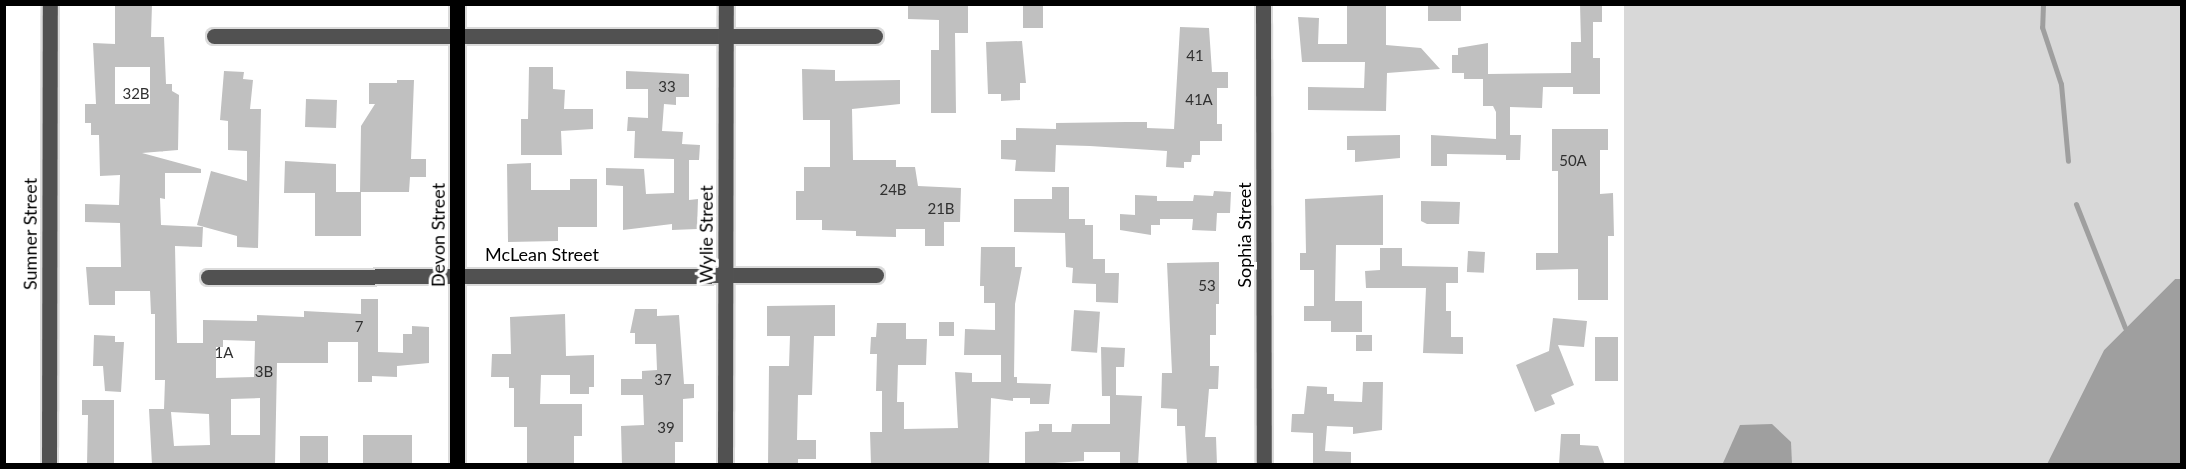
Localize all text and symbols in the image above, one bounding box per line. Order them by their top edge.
house number: 41 [1186,47,1204,65]
house number: 33 [658,78,676,96]
house number: 32B [122,85,150,103]
house number: 41A [1185,91,1213,109]
house number: 50A [1559,152,1587,170]
street label: Sumner Street [19,178,41,290]
house number: 24B [879,181,907,199]
street label: Sophia Street [1233,182,1255,288]
street label: Devon Street [427,183,449,287]
street label: Wylie Street [695,185,717,283]
house number: 21B [927,200,955,218]
street label: McLean Street [485,243,599,265]
house number: 53 [1198,277,1216,295]
house number: 7 [355,318,363,336]
house number: 1A [215,344,233,362]
house number: 3B [255,363,273,381]
house number: 37 [654,371,672,389]
house number: 39 [657,419,675,437]

